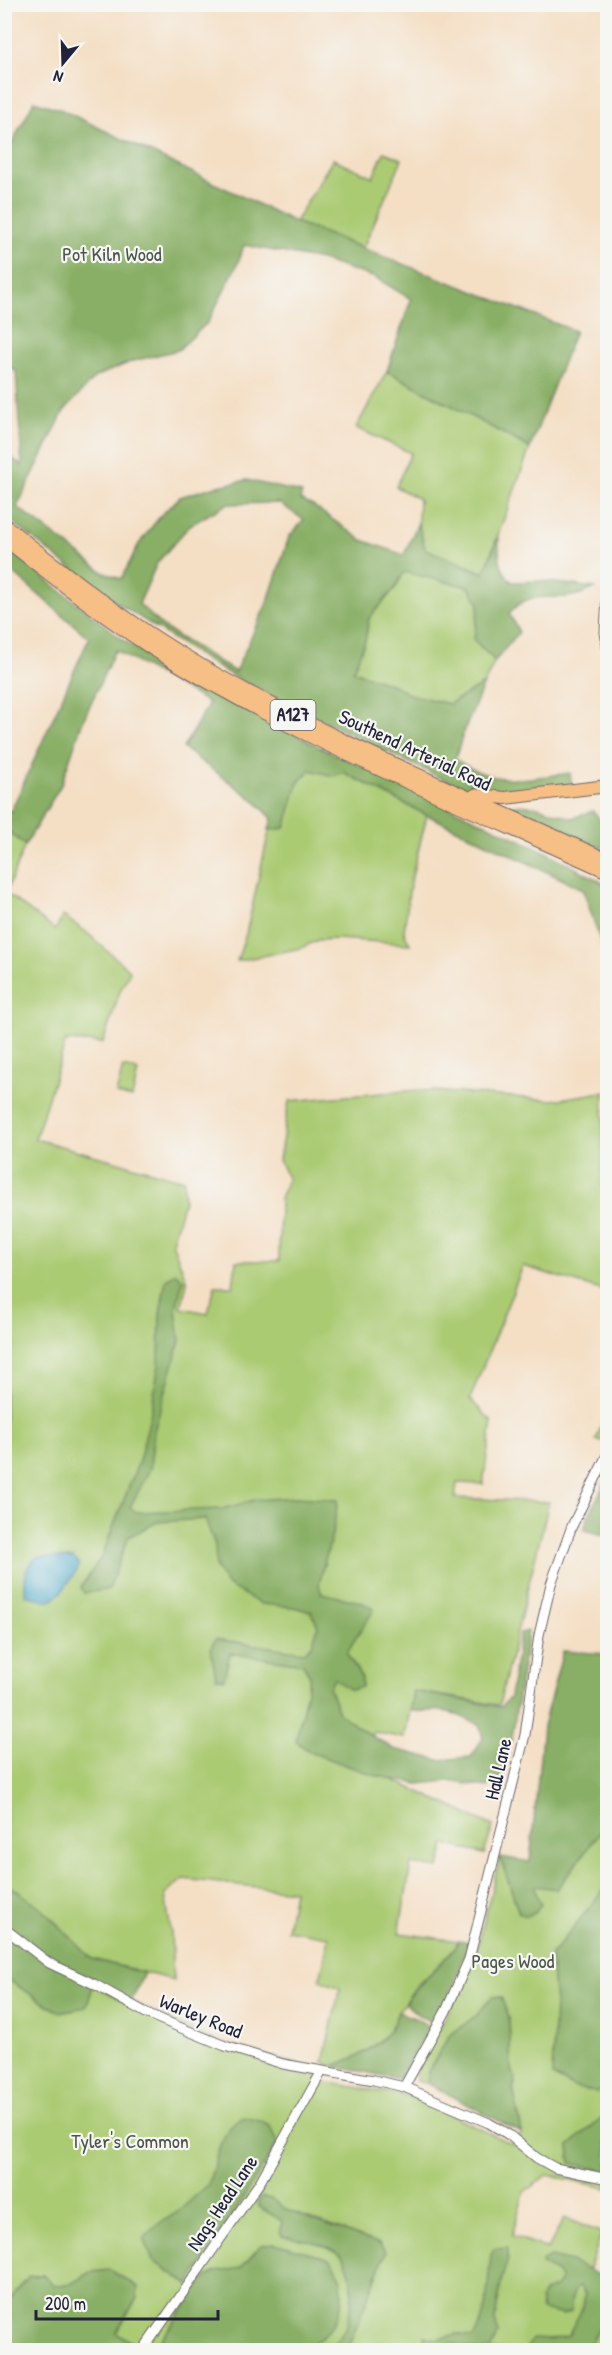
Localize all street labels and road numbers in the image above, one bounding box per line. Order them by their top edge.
road number: A127 [270,700,316,730]
street label: Southend Arterial Road [335,702,496,797]
street label: Hall Lane [477,1735,518,1802]
street label: Warley Road [156,1987,247,2044]
street label: Nags Head Lane [180,2150,263,2256]

